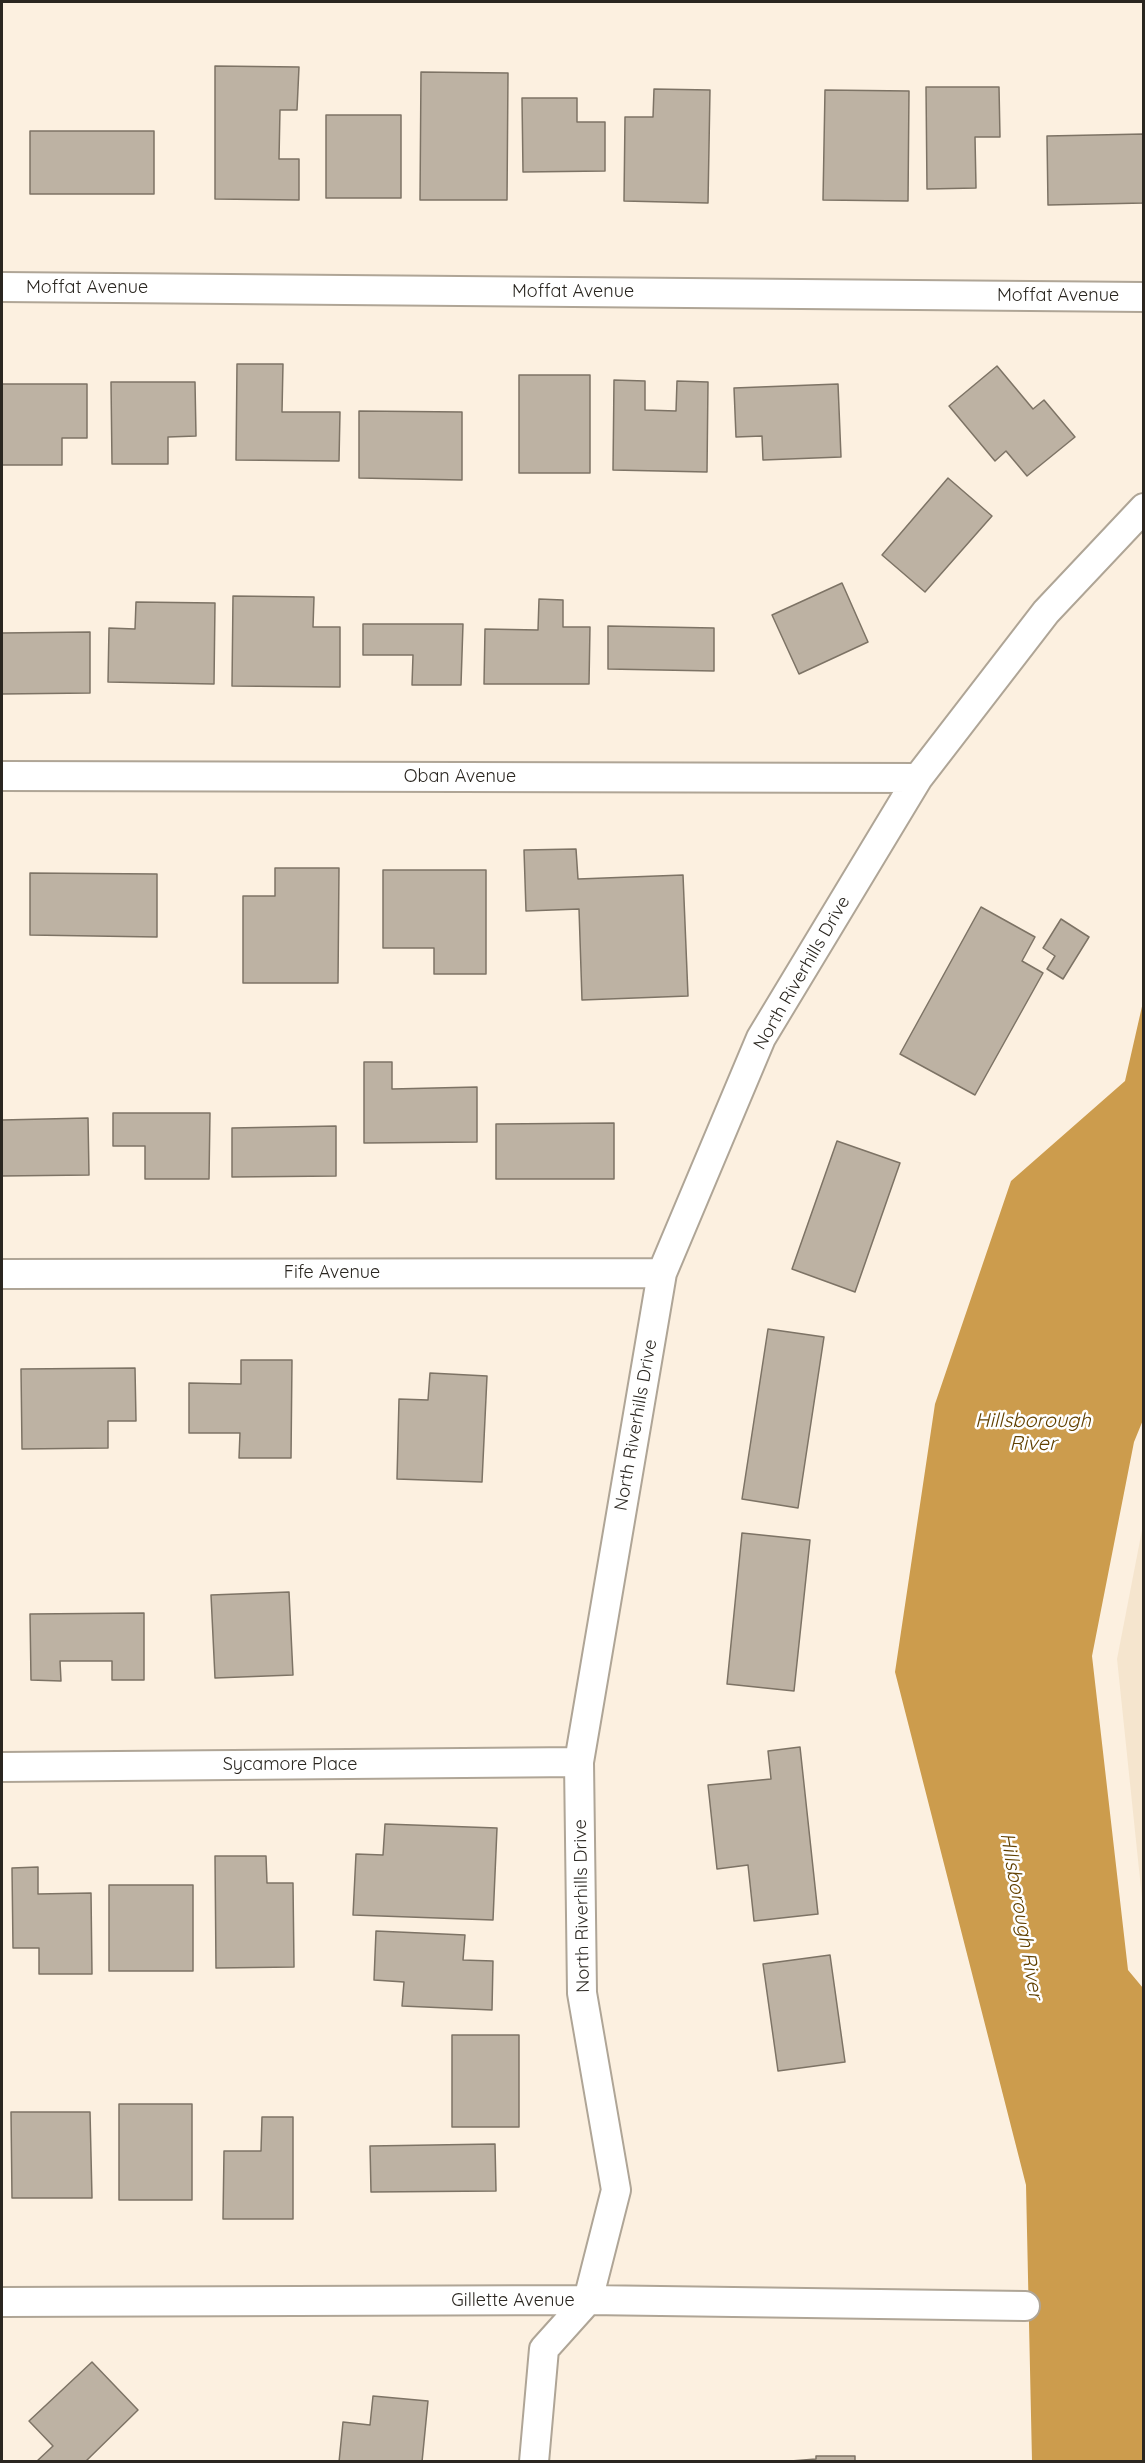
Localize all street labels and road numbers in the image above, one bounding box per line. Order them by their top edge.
street label: Moffat Avenue [26,277,148,299]
street label: Moffat Avenue [512,281,634,303]
street label: Moffat Avenue [997,285,1119,307]
street label: Oban Avenue [404,766,516,788]
street label: North Riverhills Drive [749,892,855,1054]
street label: Fife Avenue [284,1262,380,1284]
street label: North Riverhills Drive [610,1338,662,1512]
street label: Sycamore Place [223,1754,357,1776]
street label: North Riverhills Drive [570,1819,594,1993]
street label: Gillette Avenue [451,2290,575,2312]

